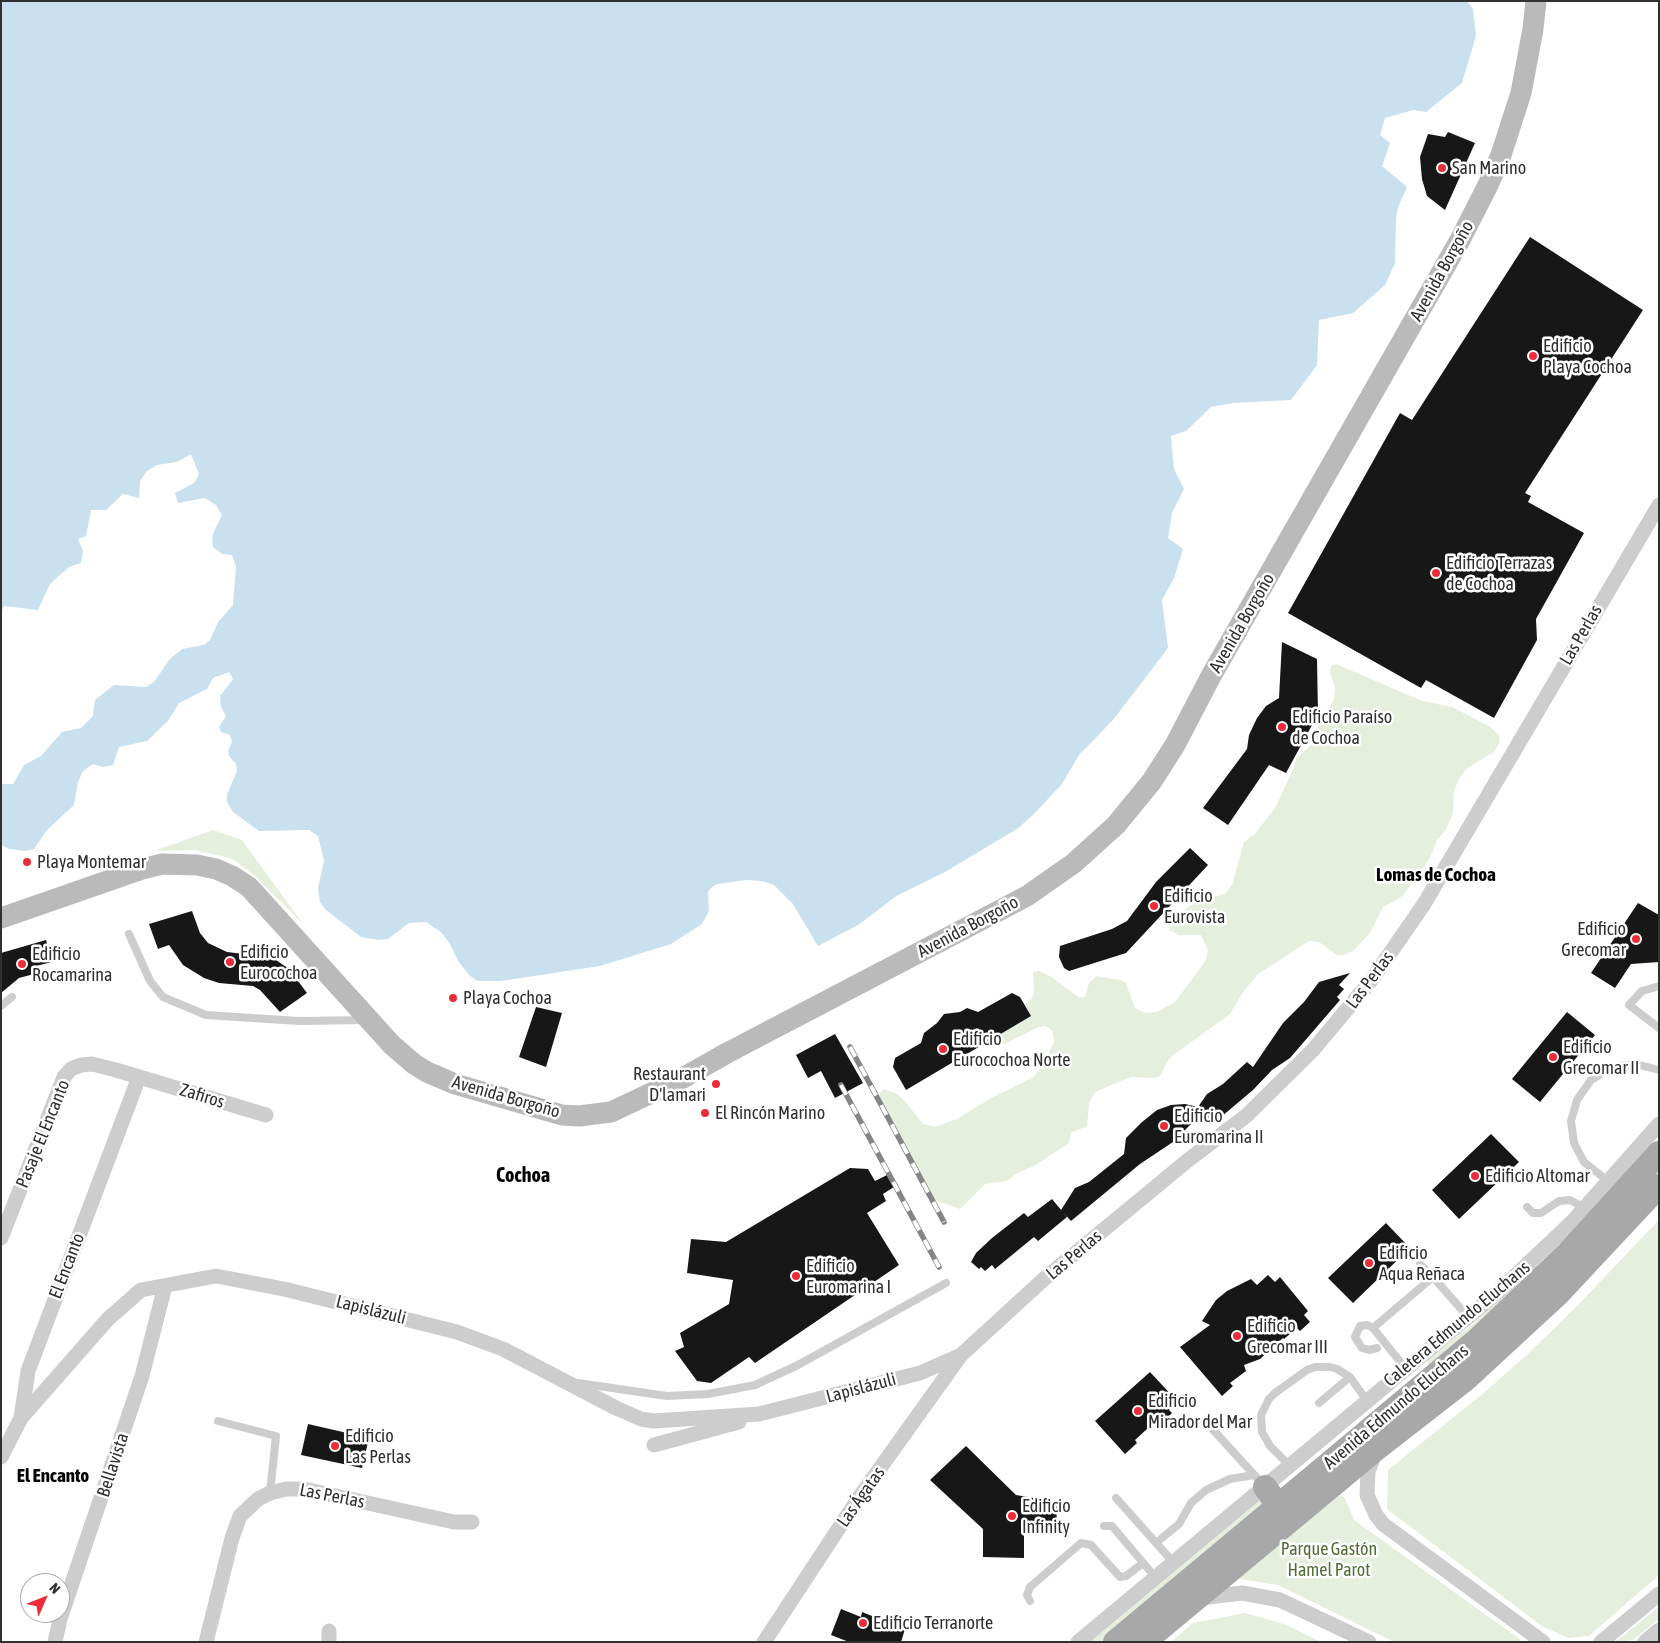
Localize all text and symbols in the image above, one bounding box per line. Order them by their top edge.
place label: San Marino [1452,157,1526,179]
marker: San Marino [1436,162,1448,174]
street label: Avenida Borgoño [1406,217,1478,325]
place label: Edificio Playa Cochoa [1543,335,1632,378]
marker: Edificio Playa Cochoa [1527,350,1539,362]
place label: Edificio Terrazas de Cochoa [1446,552,1552,594]
marker: Edificio Terrazas de Cochoa [1430,567,1442,579]
street label: Avenida Borgoño [1205,569,1279,677]
street label: Las Perlas [1555,601,1607,669]
place label: Edificio Paraíso de Cochoa [1292,706,1392,749]
marker: Edificio Paraíso de Cochoa [1276,721,1288,733]
place label: Playa Montemar [37,851,146,873]
marker: Playa Montemar [21,856,33,868]
district label: Lomas de Cochoa [1376,864,1496,886]
place label: Edificio Eurovista [1164,885,1225,928]
street label: Avenida Borgoño [914,891,1022,963]
marker: Edificio Eurovista [1148,900,1160,912]
place label: Edificio Grecomar [1561,918,1626,961]
marker: Edificio Grecomar [1630,933,1642,945]
place label: Edificio Eurocochoa [240,941,317,984]
place label: Edificio Rocamarina [32,943,112,986]
street label: Las Perlas [1342,947,1398,1013]
marker: Edificio Eurocochoa [224,956,236,968]
marker: Edificio Rocamarina [16,958,28,970]
place label: Playa Cochoa [463,987,552,1009]
marker: Playa Cochoa [447,992,459,1004]
place label: Edificio Eurocochoa Norte [953,1028,1070,1070]
place label: Edificio Grecomar II [1563,1036,1639,1078]
marker: Edificio Eurocochoa Norte [937,1043,949,1055]
marker: Edificio Grecomar II [1547,1051,1559,1063]
place label: Restaurant D'lamari [633,1063,706,1106]
street label: Avenida Borgoño [450,1071,562,1123]
street label: Pasaje El Encanto [11,1077,75,1191]
marker: Restaurant D'lamari [710,1078,722,1090]
street label: Zafiros [177,1079,227,1113]
place label: El Rincón Marino [715,1102,825,1124]
place label: Edificio Euromarina II [1174,1105,1264,1148]
marker: El Rincón Marino [699,1107,711,1119]
marker: Edificio Euromarina II [1158,1120,1170,1132]
district label: Cochoa [496,1164,550,1188]
place label: Edificio Altomar [1485,1165,1590,1187]
marker: Edificio Altomar [1469,1170,1481,1182]
street label: Las Perlas [1042,1226,1106,1284]
street label: El Encanto [45,1230,89,1302]
place label: Edificio Aqua Reñaca [1379,1242,1465,1284]
place label: Edificio Euromarina I [806,1255,891,1298]
marker: Edificio Aqua Reñaca [1363,1257,1375,1269]
street label: Caletera Edmundo Eluchans [1380,1257,1534,1391]
marker: Edificio Euromarina I [790,1270,802,1282]
street label: Lapislázuli [334,1291,408,1329]
place label: Edificio Grecomar III [1247,1315,1328,1358]
marker: Edificio Grecomar III [1231,1330,1243,1342]
street label: Avenida Edmundo Eluchans [1319,1340,1473,1474]
street label: Lapislázuli [824,1368,898,1408]
place label: Edificio Mirador del Mar [1148,1390,1252,1432]
marker: Edificio Mirador del Mar [1132,1405,1144,1417]
place label: Edificio Las Perlas [345,1425,411,1468]
street label: Bellavista [93,1430,133,1500]
marker: Edificio Las Perlas [329,1440,341,1452]
street label: Las Ágatas [832,1463,890,1531]
district label: El Encanto [17,1465,89,1487]
street label: Las Perlas [298,1479,366,1513]
place label: Edificio Infinity [1022,1495,1071,1538]
marker: Edificio Infinity [1006,1510,1018,1522]
park label: Parque Gastón Hamel Parot [1281,1538,1377,1580]
north arrow [20,1573,70,1623]
text: N [46,1580,64,1597]
place label: Edificio Terranorte [873,1612,993,1634]
marker: Edificio Terranorte [857,1617,869,1629]

